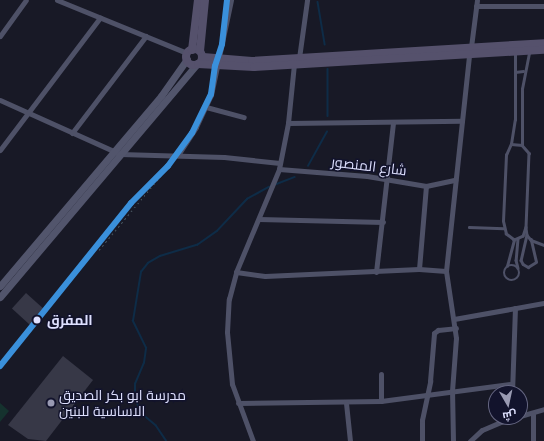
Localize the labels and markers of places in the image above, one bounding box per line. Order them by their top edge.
place label: المفرق [47,312,93,328]
marker: المفرق [30,313,44,327]
place label: مدرسة ابو بكر الصديق الاساسية للبنين [59,387,186,420]
marker: مدرسة ابو بكر الصديق الاساسية للبنين [46,398,56,408]

